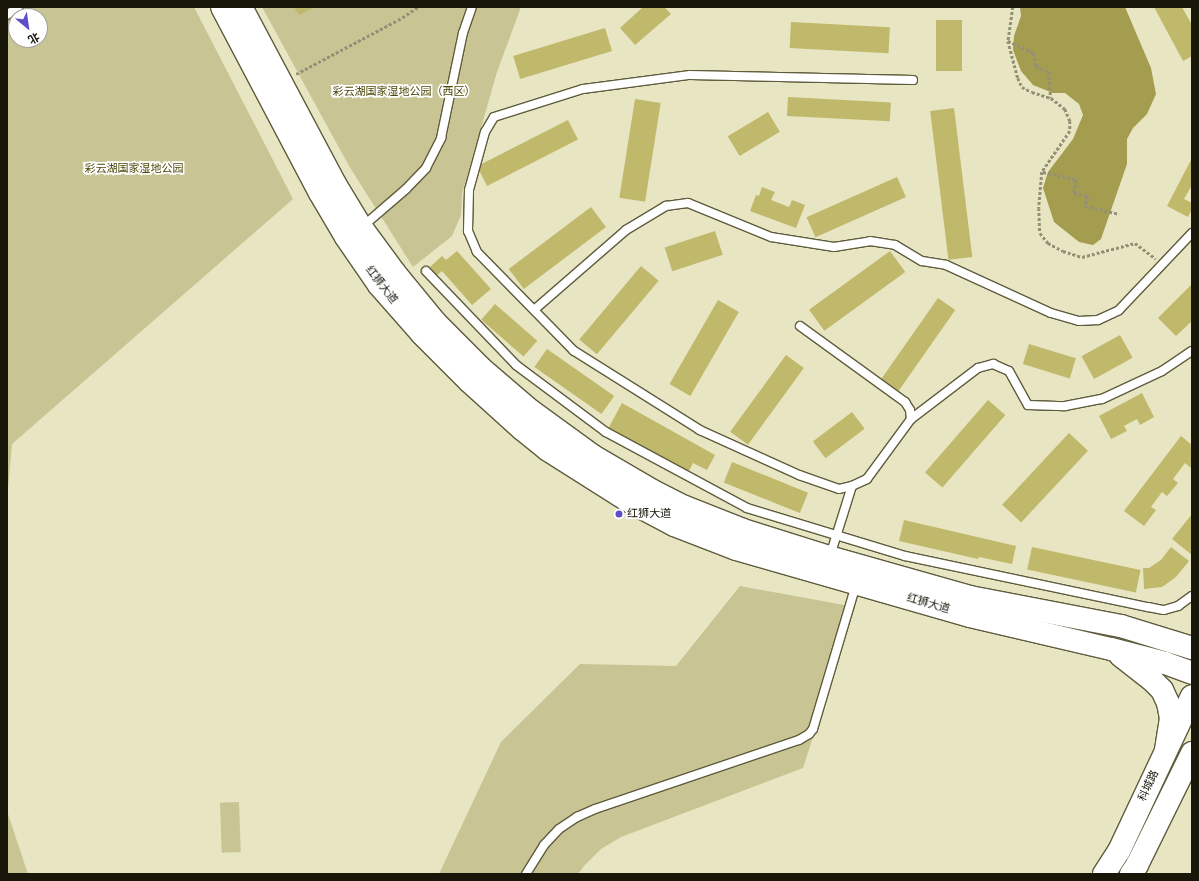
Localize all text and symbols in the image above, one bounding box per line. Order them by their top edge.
north arrow [8,8,48,48]
text: 北 [25,29,42,47]
park label: 彩云湖国家湿地公园（西区） [333,85,475,99]
park label: 彩云湖国家湿地公园 [85,162,183,176]
street label: 红狮大道 [362,264,400,306]
place label: 红狮大道 [627,507,671,521]
marker: 红狮大道 [614,509,624,519]
street label: 红狮大道 [905,592,951,616]
street label: 科城路 [1136,768,1162,804]

